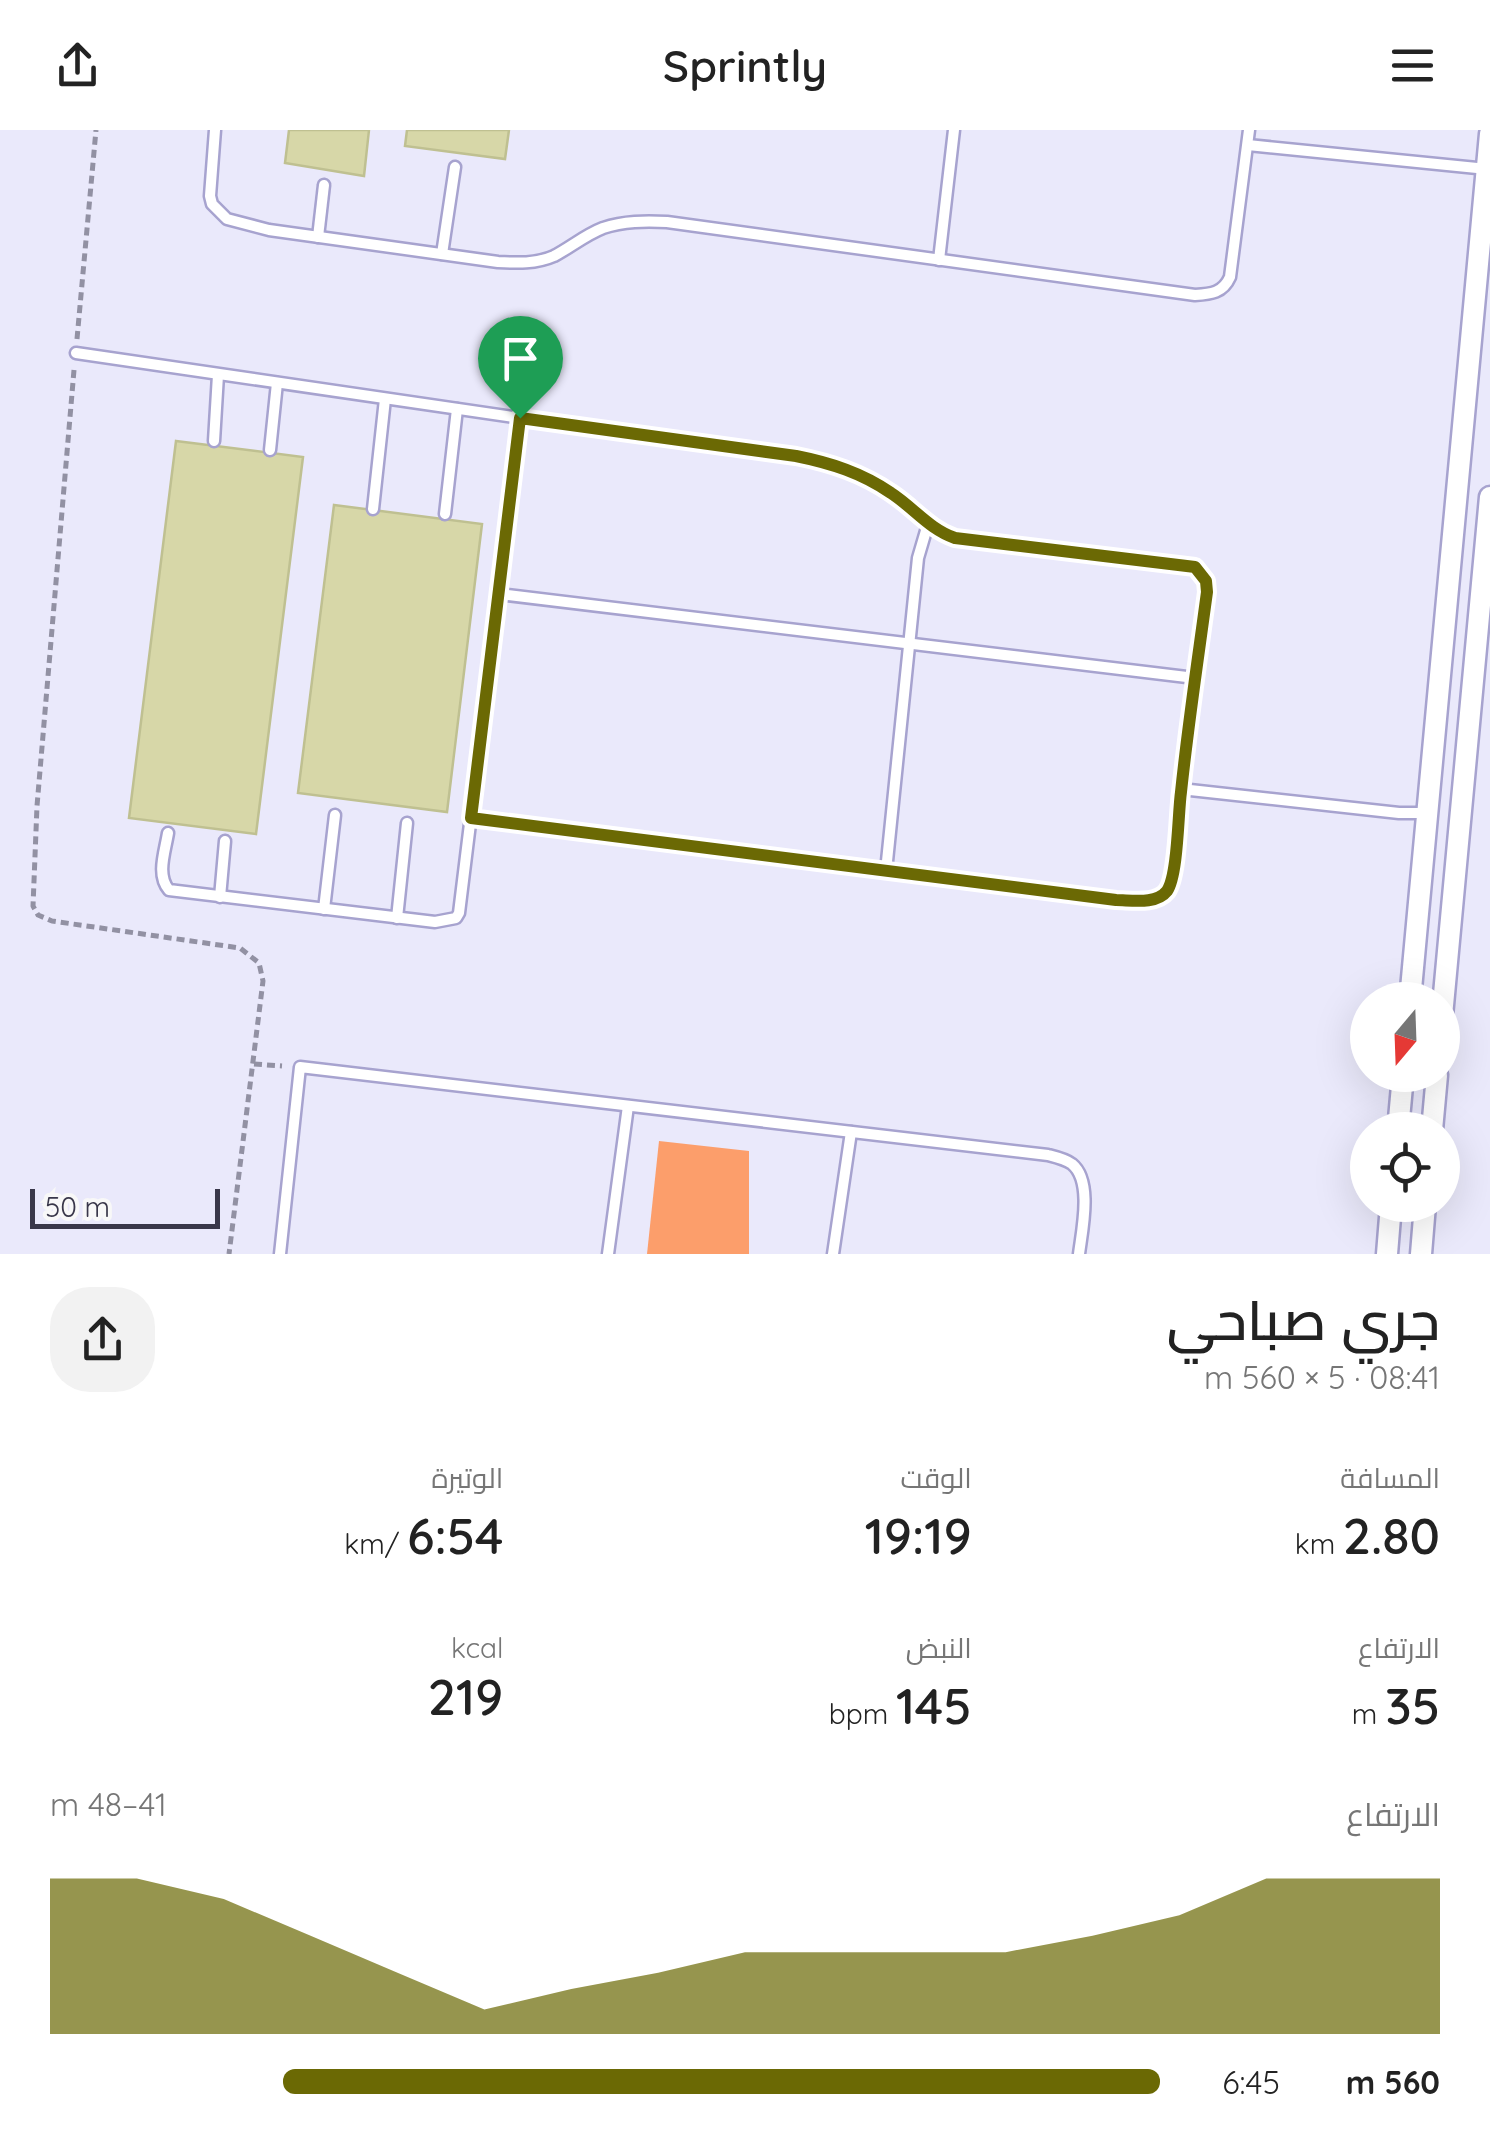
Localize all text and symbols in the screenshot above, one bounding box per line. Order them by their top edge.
text: Sprintly [663,37,827,93]
icon: share [50,38,105,93]
icon: menu [1385,38,1440,93]
pin [478,316,563,419]
icon: arrive [493,331,548,386]
north arrow [1350,982,1460,1092]
map controls [1350,982,1460,1222]
button: locate [1350,1112,1460,1222]
scale bar [30,1184,220,1228]
text: 50 m [45,1189,110,1224]
text: جري صباحي [1167,1285,1440,1354]
button: share [50,1287,155,1392]
text: 08:41 · 5 × 560 m [1204,1357,1440,1397]
text: الوتيرة [431,1460,503,1495]
text: الوقت [900,1460,972,1495]
text: المسافة [1340,1460,1440,1495]
text: 6:54 [407,1504,503,1567]
text: 19:19 [865,1504,972,1567]
text: 2.80 [1343,1504,1440,1567]
text: /km [344,1526,407,1561]
text: km [1295,1526,1343,1561]
text: kcal [451,1630,503,1665]
text: النبض [906,1630,972,1665]
text: الارتفاع [1358,1630,1440,1665]
text: 219 [428,1665,503,1728]
text: 145 [896,1674,972,1737]
text: 35 [1385,1674,1440,1737]
text: bpm [829,1696,896,1731]
text: m [1352,1696,1385,1731]
text: 41–48 m [50,1784,167,1824]
text: الارتفاع [1346,1794,1440,1834]
text: 6:45 [1222,2062,1280,2102]
text: 560 m [1346,2062,1440,2102]

